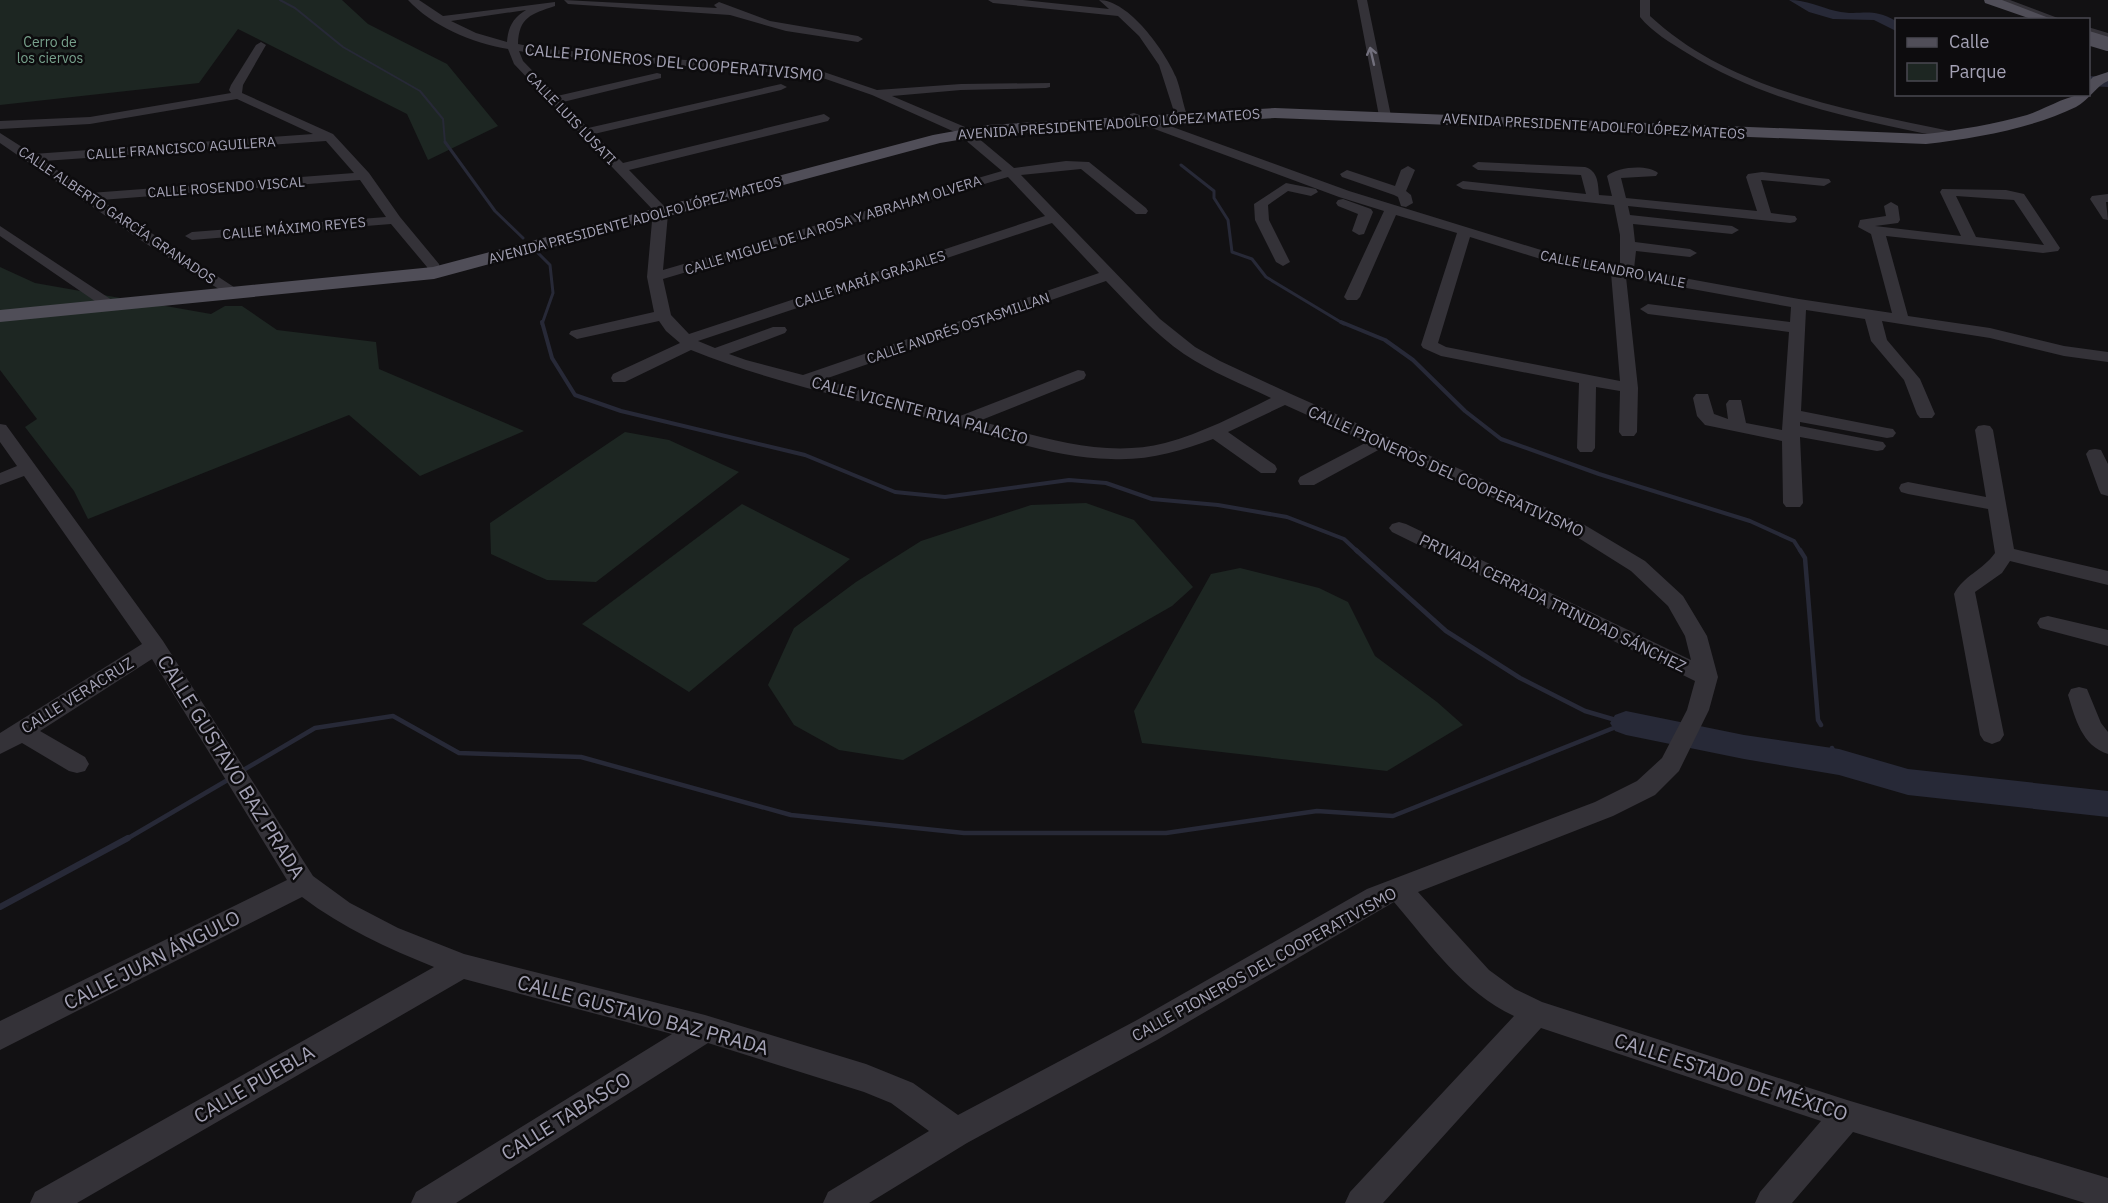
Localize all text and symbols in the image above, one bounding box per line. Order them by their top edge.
legend [1895,18,2090,96]
text: Calle [1949,30,1989,53]
park label: Cerro de los ciervos [17,33,84,67]
street label: CALLE PIONEROS DEL COOPERATIVISMO [524,39,824,85]
one-way arrow [1366,47,1377,67]
text: Parque [1949,60,2007,83]
street label: CALLE LUIS LUSATI [522,68,620,168]
street label: AVENIDA PRESIDENTE ADOLFO LÓPEZ MATEOS [957,103,1261,144]
street label: AVENIDA PRESIDENTE ADOLFO LÓPEZ MATEOS [1442,108,1746,143]
street label: CALLE FRANCISCO AGUILERA [86,132,276,164]
street label: CALLE ALBERTO GARCÍA GRANADOS [15,141,220,288]
street label: AVENIDA PRESIDENTE ADOLFO LÓPEZ MATEOS [486,171,784,268]
street label: CALLE MIGUEL DE LA ROSA Y ABRAHAM OLVERA [682,171,984,279]
street label: CALLE ROSENDO VISCAL [147,173,305,201]
street label: CALLE MÁXIMO REYES [222,212,366,243]
street label: CALLE MARÍA GRAJALES [792,245,948,312]
street label: CALLE LEANDRO VALLE [1539,246,1687,292]
street label: CALLE ANDRÉS OSTASMILLAN [864,287,1052,368]
street label: CALLE VICENTE RIVA PALACIO [810,371,1030,449]
street label: CALLE PIONEROS DEL COOPERATIVISMO [1305,401,1587,541]
street label: PRIVADA CERRADA TRINIDAD SÁNCHEZ [1416,529,1690,677]
street label: CALLE GUSTAVO BAZ PRADA [151,650,312,884]
street label: CALLE VERACRUZ [17,652,137,738]
street label: CALLE PIONEROS DEL COOPERATIVISMO [1128,883,1400,1045]
street label: CALLE JUAN ÁNGULO [59,903,245,1016]
street label: CALLE GUSTAVO BAZ PRADA [514,968,772,1061]
street label: CALLE ESTADO DE MÉXICO [1611,1026,1851,1127]
street label: CALLE PUEBLA [188,1038,319,1129]
street label: CALLE TABASCO [496,1065,636,1166]

